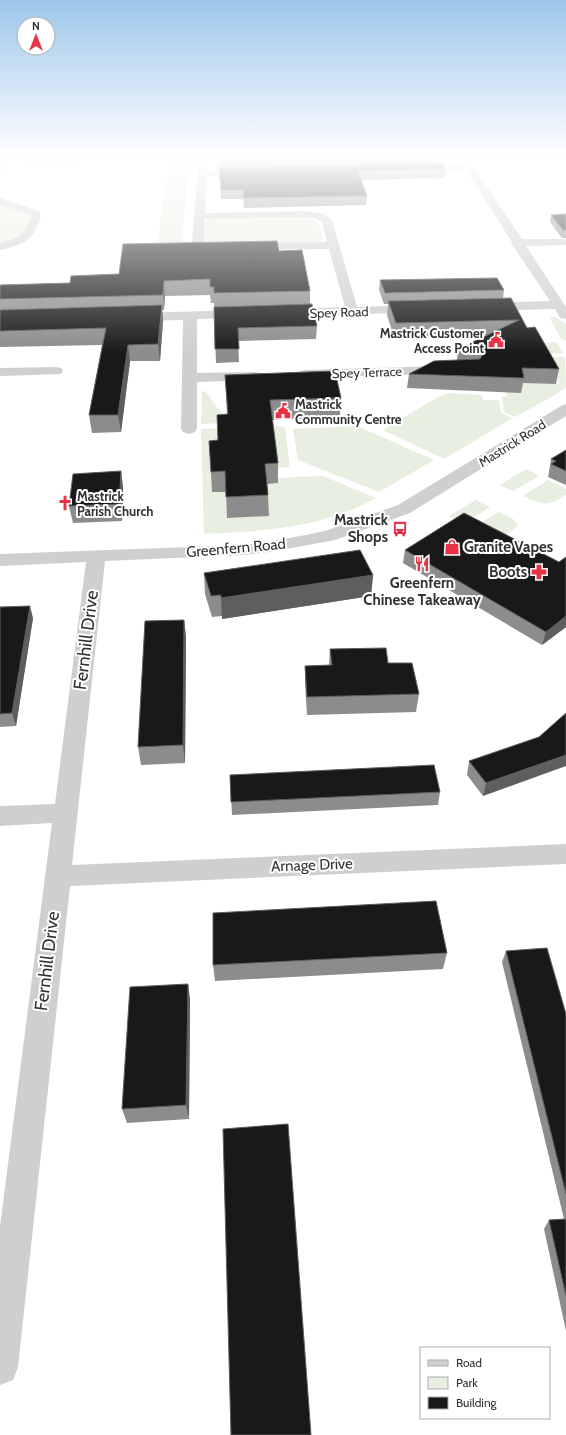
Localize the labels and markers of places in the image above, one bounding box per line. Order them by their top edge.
place label: Mastrick Customer Access Point [380,325,485,356]
public building icon: Mastrick Customer Access Point [487,331,505,349]
place label: Mastrick Community Centre [295,396,402,427]
public building icon: Mastrick Community Centre [274,402,292,420]
place label: Mastrick Parish Church [77,488,154,519]
church icon: Mastrick Parish Church [56,494,74,512]
place label: Mastrick Shops [334,511,389,546]
bus stop icon: Mastrick Shops [391,520,409,538]
shop icon: Granite Vapes [443,538,461,556]
place label: Granite Vapes [464,538,553,556]
restaurant icon: Greenfern Chinese Takeaway [413,555,431,573]
place label: Boots [489,563,527,581]
pharmacy icon: Boots [530,563,548,581]
place label: Greenfern Chinese Takeaway [363,574,482,609]

